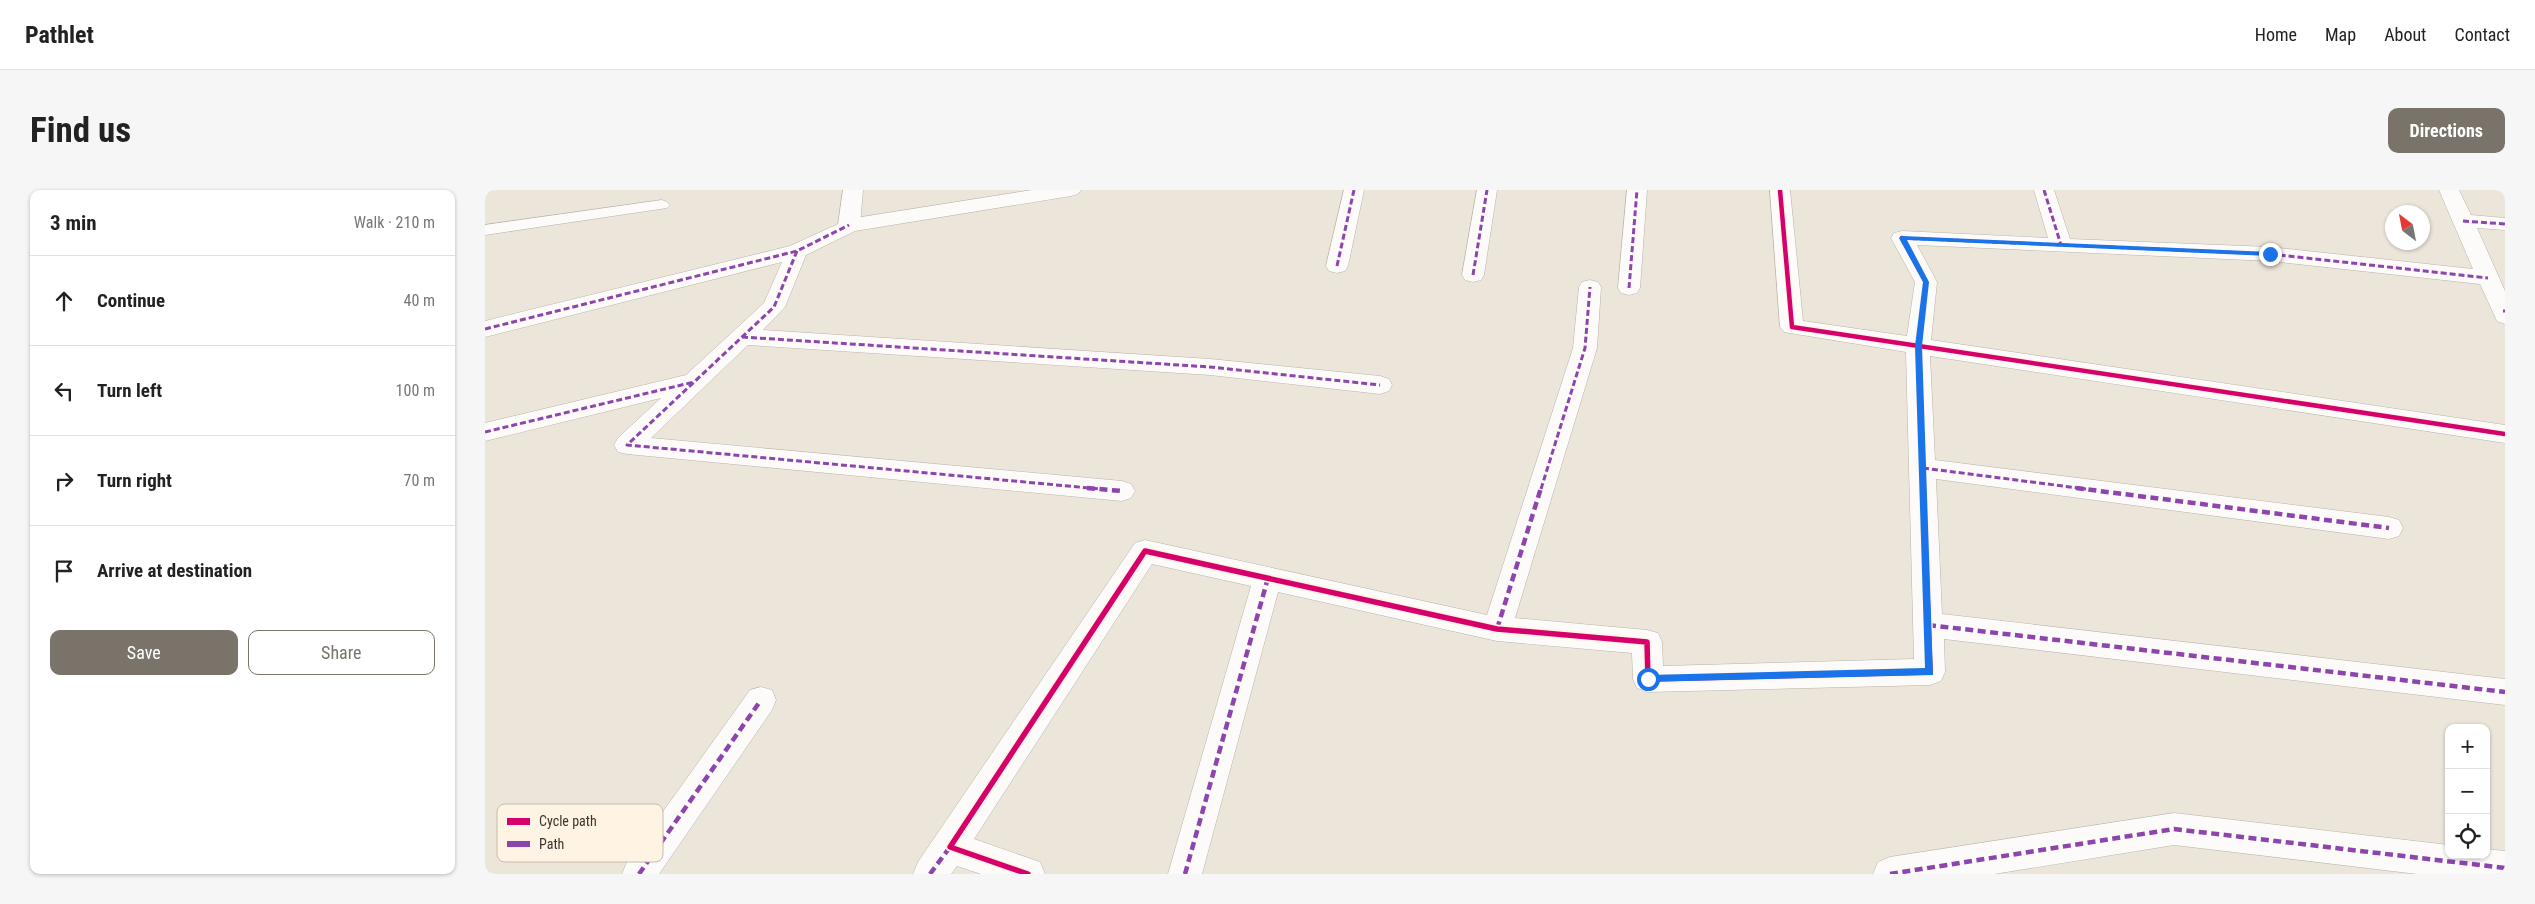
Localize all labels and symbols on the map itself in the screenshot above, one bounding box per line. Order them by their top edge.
north arrow [2385,205,2430,250]
route end [2259,243,2282,266]
route start [1637,668,1660,691]
legend [497,804,663,862]
text: Cycle path [539,813,597,829]
text: Path [539,836,564,852]

